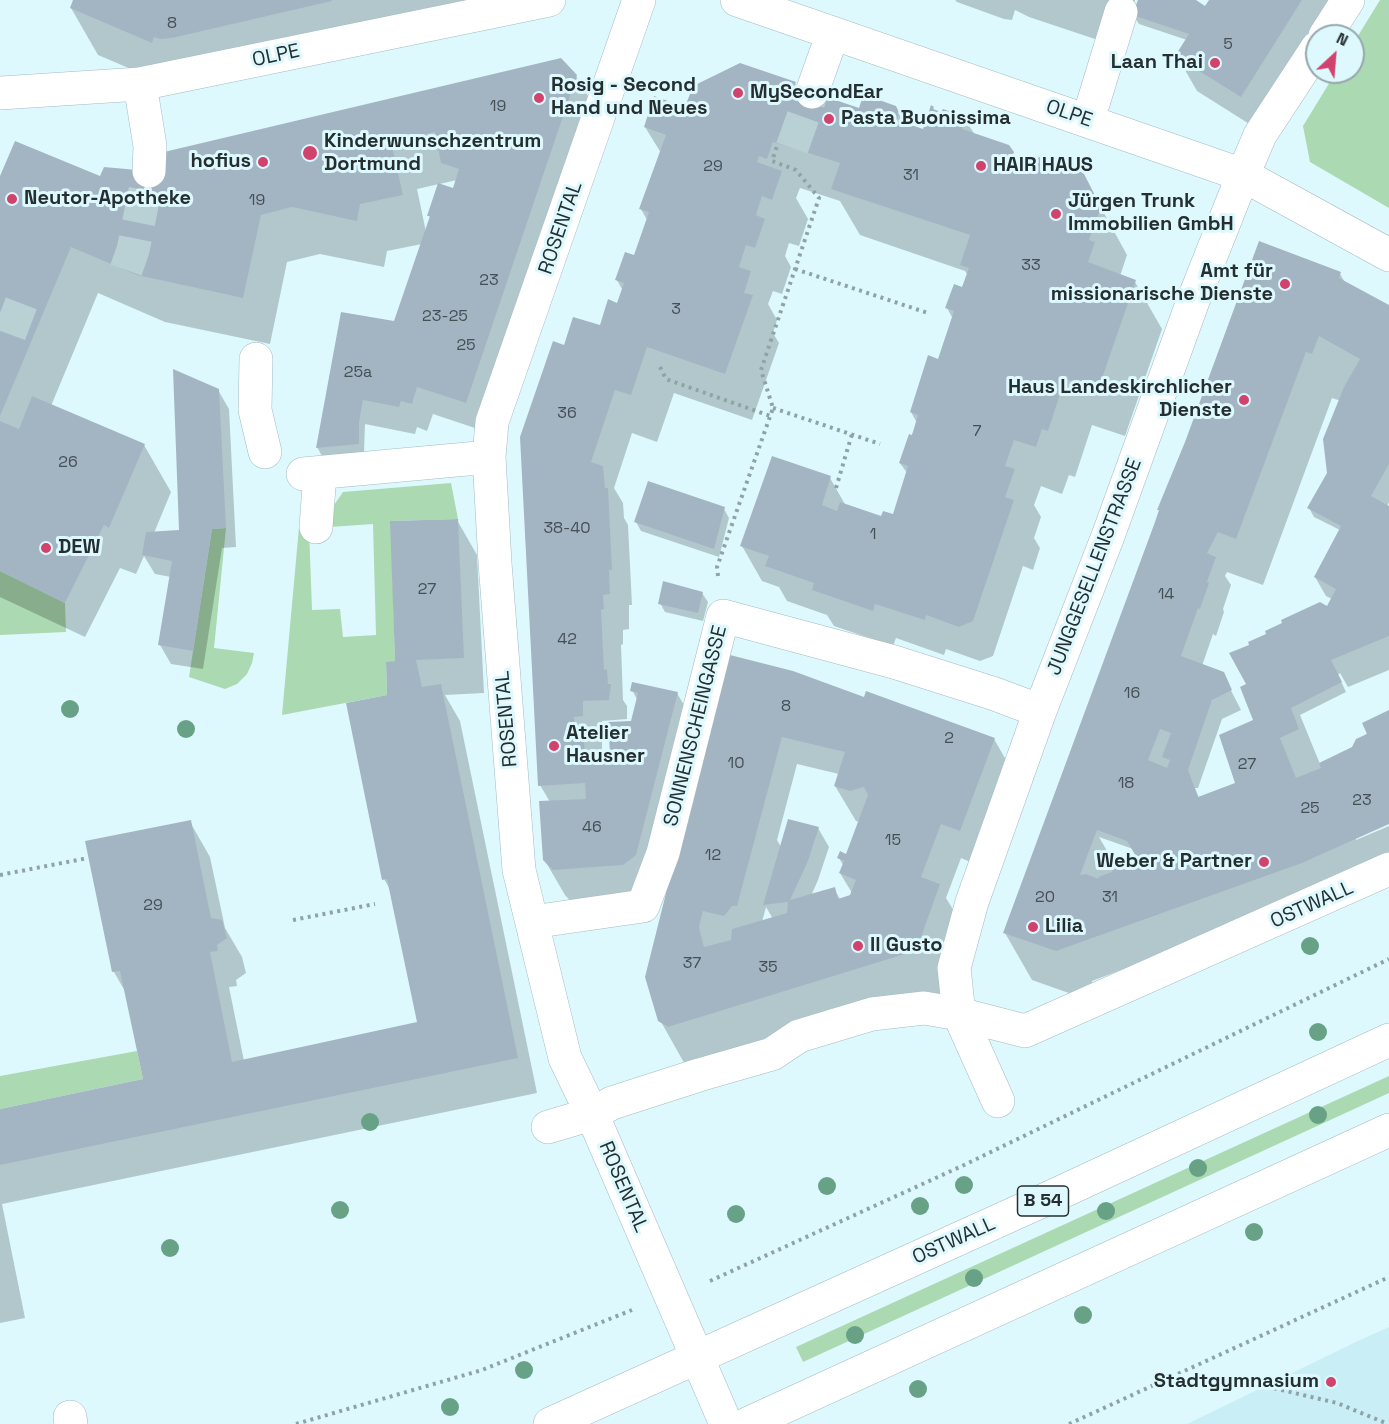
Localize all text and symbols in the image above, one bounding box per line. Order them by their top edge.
house number: 8 [167,14,177,34]
north arrow [1305,24,1365,84]
text: N [1333,27,1352,51]
house number: 5 [1223,35,1233,55]
street label: OLPE [250,39,302,73]
place label: Laan Thai [1111,51,1203,75]
marker: Laan Thai [1208,56,1222,70]
place label: Rosig - Second Hand und Neues [551,74,708,121]
place label: MySecondEar [750,81,883,105]
marker: MySecondEar [731,86,745,100]
marker: Rosig - Second Hand und Neues [532,91,546,105]
street label: OLPE [1043,95,1095,133]
house number: 19 [490,97,506,117]
place label: Pasta Buonissima [841,107,1011,131]
marker: Pasta Buonissima [822,112,836,126]
place label: Kinderwunschzentrum Dortmund [324,130,541,177]
marker: Kinderwunschzentrum Dortmund [301,144,319,162]
place label: hofius [190,150,251,174]
place label: HAIR HAUS [993,154,1093,178]
marker: hofius [256,155,270,169]
house number: 29 [703,157,723,177]
marker: HAIR HAUS [974,159,988,173]
house number: 31 [903,166,919,186]
street label: ROSENTAL [534,178,588,278]
place label: Neutor-Apotheke [24,187,191,211]
place label: Jürgen Trunk Immobilien GmbH [1068,190,1234,237]
house number: 19 [249,191,265,211]
marker: Neutor-Apotheke [5,192,19,206]
marker: Jürgen Trunk Immobilien GmbH [1049,207,1063,221]
house number: 33 [1021,256,1041,276]
place label: Amt für missionarische Dienste [1051,260,1273,307]
house number: 23 [479,271,499,291]
marker: Amt für missionarische Dienste [1278,277,1292,291]
house number: 3 [671,300,681,320]
house number: 23-25 [422,307,468,327]
house number: 25 [456,336,476,356]
house number: 25a [344,363,372,383]
place label: Haus Landeskirchlicher Dienste [1008,376,1232,423]
marker: Haus Landeskirchlicher Dienste [1237,393,1251,407]
house number: 36 [557,404,577,424]
house number: 7 [972,422,982,442]
house number: 26 [58,453,78,473]
street label: JUNGGESELLENSTRASSE [1043,455,1147,679]
house number: 38-40 [543,519,591,539]
house number: 1 [870,525,876,545]
place label: DEW [58,536,100,560]
marker: DEW [39,541,53,555]
house number: 27 [418,580,436,600]
house number: 14 [1158,585,1174,605]
street label: SONNENSCHEINGASSE [659,623,733,829]
house number: 42 [557,630,577,650]
street label: ROSENTAL [491,670,523,768]
house number: 16 [1124,684,1140,704]
house number: 8 [781,697,791,717]
place label: Atelier Hausner [566,722,645,769]
house number: 2 [944,729,954,749]
marker: Atelier Hausner [547,739,561,753]
house number: 10 [728,754,744,774]
house number: 27 [1238,755,1256,775]
house number: 18 [1118,774,1134,794]
house number: 23 [1352,791,1372,811]
house number: 25 [1300,799,1320,819]
house number: 46 [582,818,602,838]
house number: 15 [885,831,901,851]
house number: 12 [705,846,721,866]
place label: Weber & Partner [1096,850,1252,874]
marker: Weber & Partner [1257,855,1271,869]
street label: OSTWALL [1267,876,1357,934]
house number: 20 [1035,888,1055,908]
house number: 31 [1102,888,1118,908]
house number: 29 [143,896,163,916]
place label: Lilia [1045,915,1083,939]
marker: Lilia [1026,920,1040,934]
place label: Il Gusto [870,934,943,958]
marker: Il Gusto [851,939,865,953]
house number: 37 [683,954,701,974]
house number: 35 [758,958,778,978]
street label: ROSENTAL [593,1138,653,1236]
road number: B 54 [1018,1186,1068,1216]
street label: OSTWALL [909,1212,999,1270]
place label: Stadtgymnasium [1154,1370,1319,1394]
marker: Stadtgymnasium [1324,1375,1338,1389]

